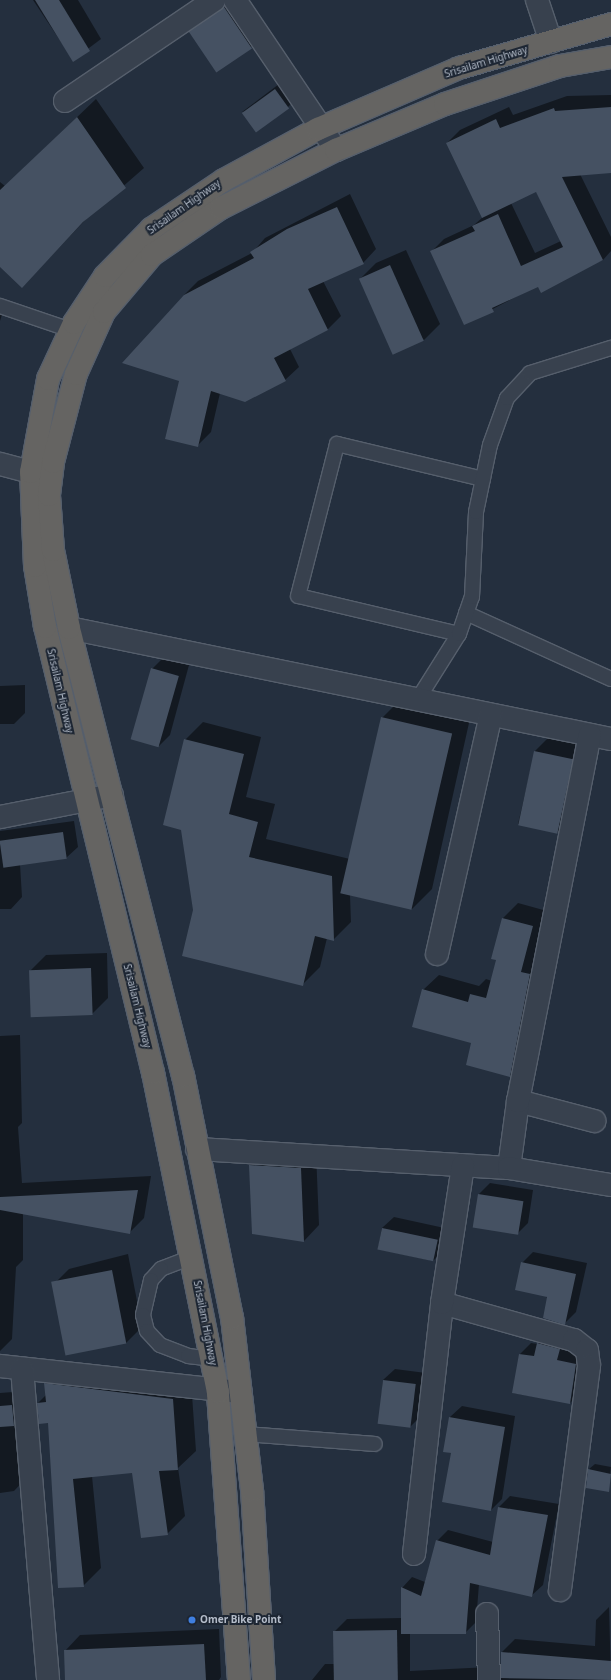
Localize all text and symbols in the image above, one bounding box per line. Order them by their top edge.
street label: Srisailam Highway [443,44,529,80]
street label: Srisailam Highway [145,177,223,237]
street label: Srisailam Highway [44,648,76,734]
street label: Srisailam Highway [121,963,153,1049]
street label: Srisailam Highway [191,1280,219,1366]
place label: Omer Bike Point [200,1614,281,1626]
marker: Omer Bike Point [187,1615,197,1625]

